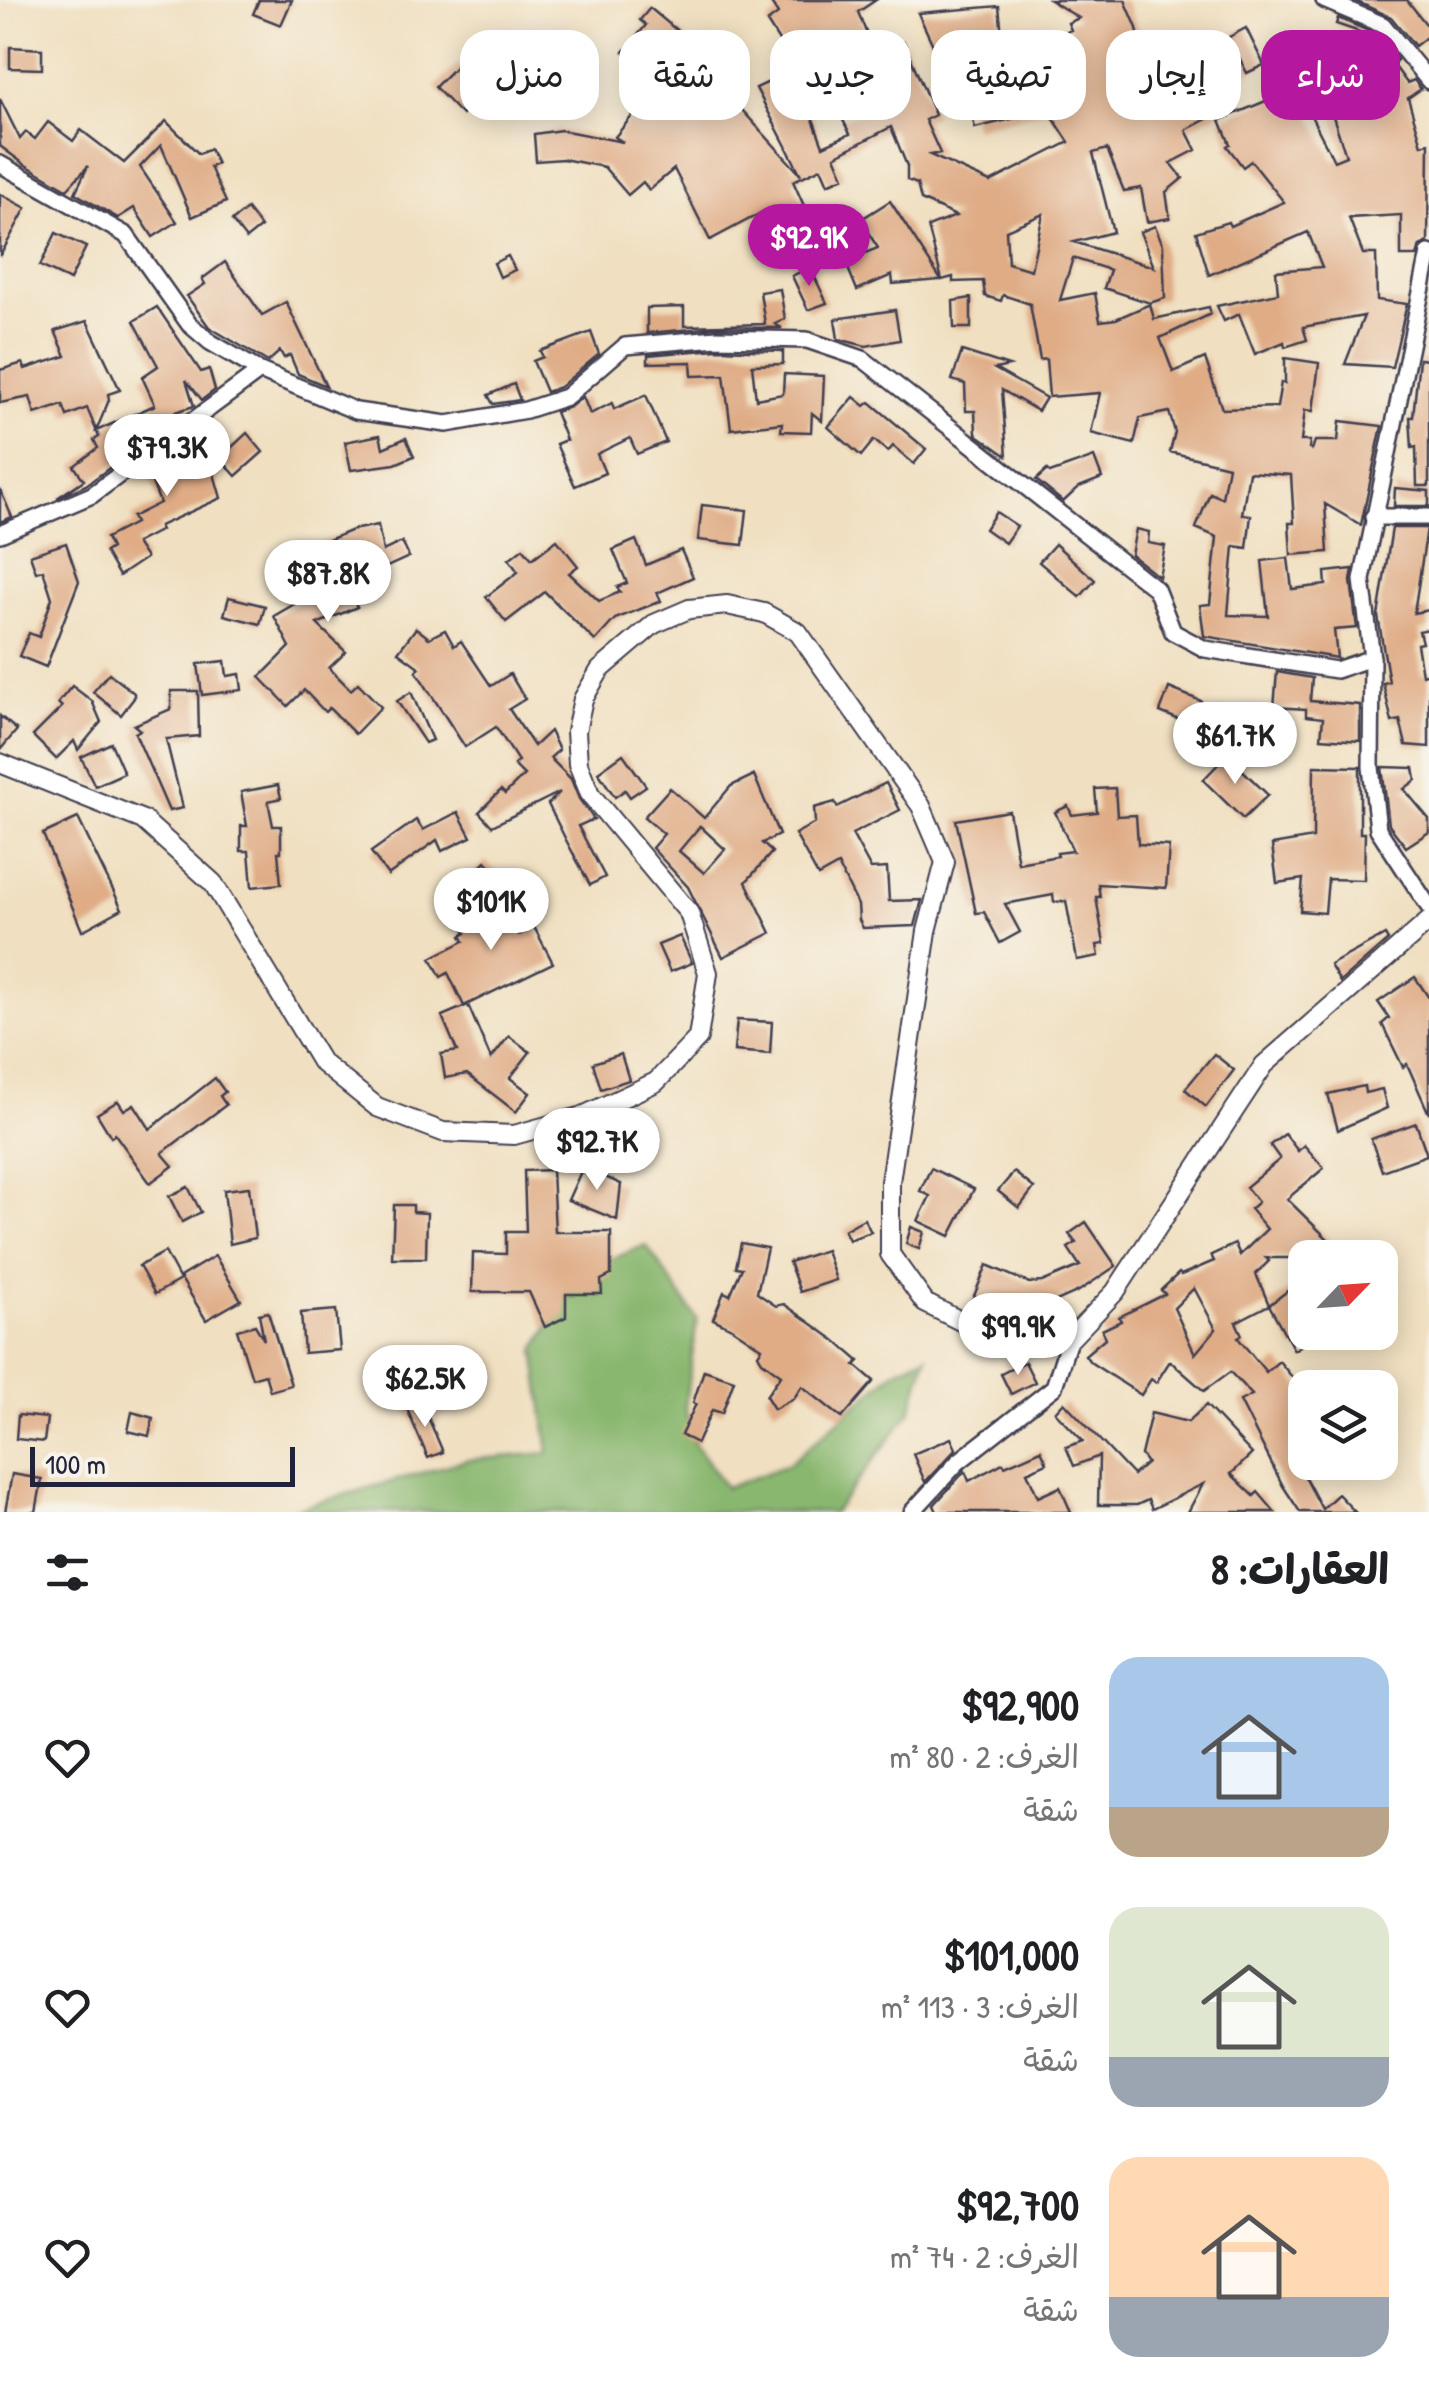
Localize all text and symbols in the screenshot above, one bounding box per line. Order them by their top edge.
chip: منزل [460,30,599,120]
chip: شقة [619,30,750,120]
chip: جديد [770,30,911,120]
chip: تصفية [931,30,1086,120]
chip: إيجار [1106,30,1241,120]
chip: شراء [1261,30,1400,120]
pin: $92.9K [728,204,890,289]
text: $92.9K [770,215,848,258]
pin: $79.3K [86,414,248,499]
text: $79.3K [126,425,208,468]
pin: $87.8K [247,540,409,625]
text: $87.8K [286,551,370,594]
pin: $61.7K [1154,702,1316,787]
text: $61.7K [1195,713,1275,756]
pin: $101K [421,868,561,953]
text: $101K [456,879,526,922]
pin: $92.7K [516,1108,678,1193]
text: $92.7K [556,1119,638,1162]
north arrow [1288,1240,1398,1350]
map controls [1288,1240,1398,1480]
pin: $99.9K [937,1293,1099,1378]
text: $99.9K [980,1304,1056,1347]
pin: $62.5K [344,1345,506,1430]
text: $62.5K [384,1356,466,1399]
button: layers [1288,1370,1398,1480]
scale bar [30,1442,295,1486]
text: 100 m [45,1445,106,1483]
text: العقارات: 8 [1211,1540,1389,1597]
icon: filters [40,1545,95,1600]
text: $92,900 [961,1676,1079,1733]
icon: home [1189,1697,1309,1817]
icon: heart [40,1730,95,1785]
text: الغرف: 2 · 80 m² [890,1735,1079,1778]
text: شقة [1023,1788,1079,1831]
text: $101,000 [943,1926,1079,1983]
icon: home [1189,1947,1309,2067]
icon: heart [40,1980,95,2035]
text: الغرف: 3 · 113 m² [881,1985,1079,2028]
text: شقة [1023,2038,1079,2081]
text: $92,700 [956,2176,1079,2233]
icon: home [1189,2197,1309,2317]
icon: heart [40,2230,95,2285]
text: الغرف: 2 · 74 m² [890,2235,1079,2278]
text: شقة [1023,2288,1079,2331]

